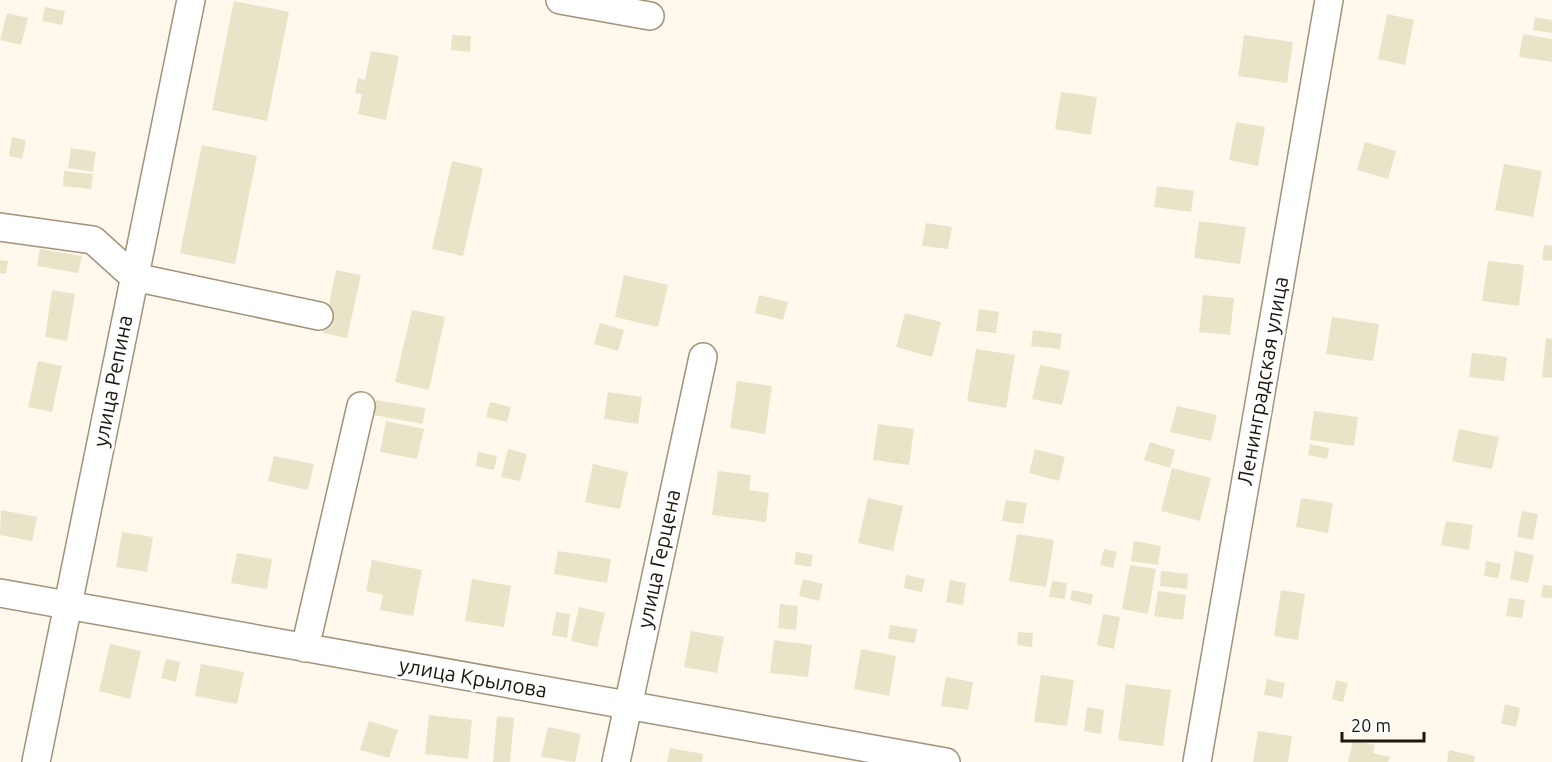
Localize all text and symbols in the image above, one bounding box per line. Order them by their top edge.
street label: Ленинградская улица [1232,274,1292,487]
street label: улица Репина [87,313,137,449]
street label: улица Герцена [632,487,684,630]
street label: улица Крылова [397,652,549,702]
scale bar [1342,705,1424,743]
text: 20 m [1351,715,1391,735]

